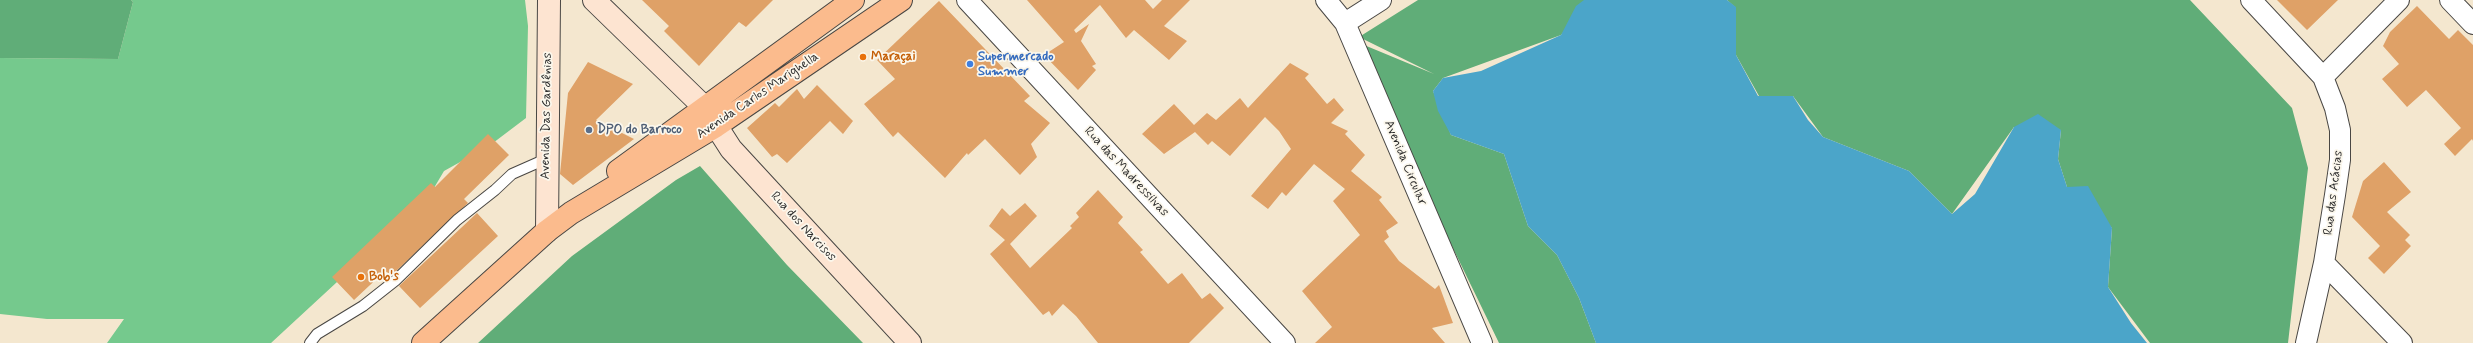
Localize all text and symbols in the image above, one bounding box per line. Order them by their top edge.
street label: Avenida Carlos Marighella [694,49,822,143]
place label: Maraçai [871,49,915,65]
place label: Supermercado Summer [978,49,1054,80]
street label: Avenida Das Gardênias [538,52,556,180]
marker: Maraçai [858,52,868,62]
marker: Supermercado Summer [965,59,975,69]
street label: Avenida Circular [1380,118,1430,208]
place label: DPO do Barroco [597,122,682,138]
street label: Rua das Madressilvas [1080,124,1172,220]
marker: DPO do Barroco [584,125,594,135]
street label: Rua das Acácias [2321,150,2347,236]
street label: Rua dos Narcisos [767,189,839,265]
place label: Bob's [369,269,399,285]
marker: Bob's [356,272,366,282]

